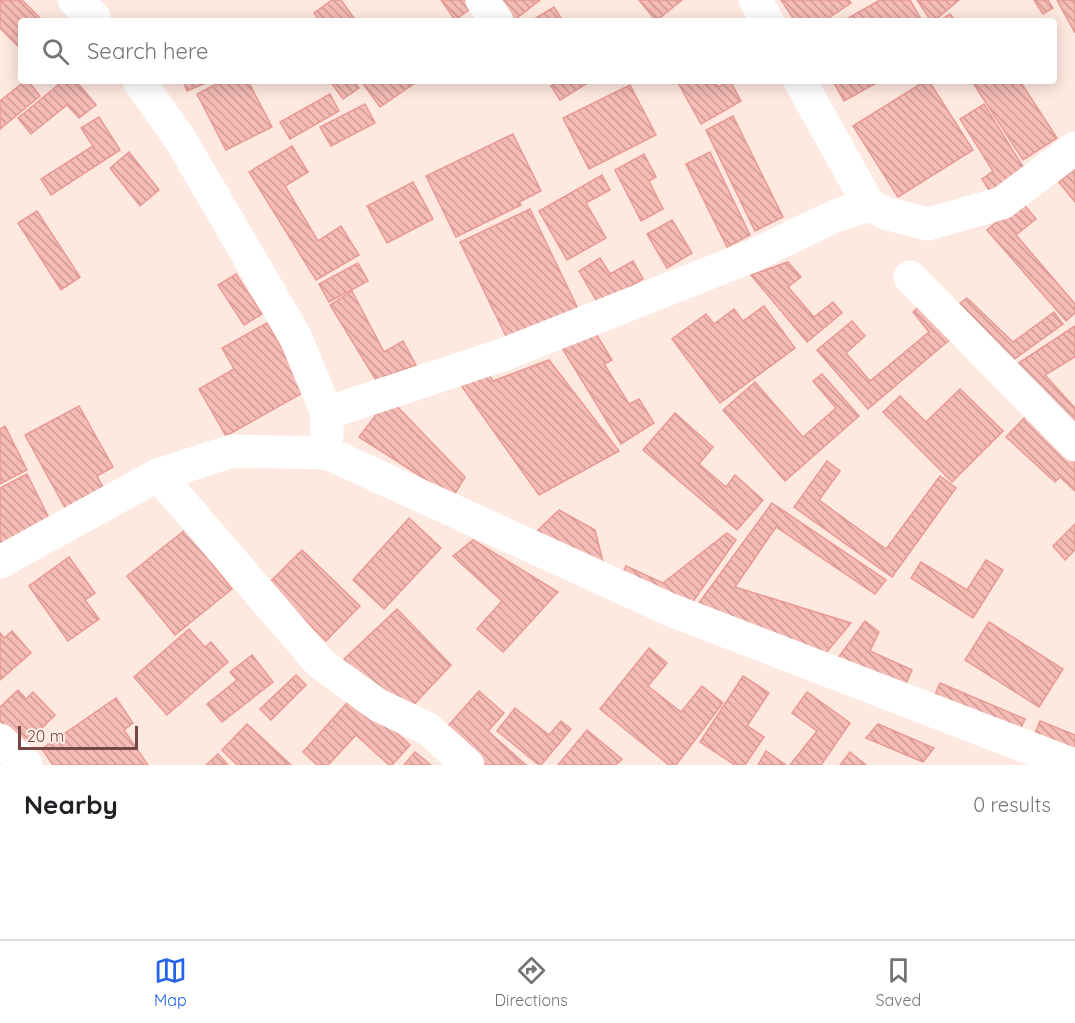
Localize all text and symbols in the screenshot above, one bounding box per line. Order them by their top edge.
search box [18,18,1057,84]
icon: search [39,35,72,68]
text: Search here [87,37,208,65]
scale bar [18,723,138,750]
text: 20 m [27,726,64,746]
text: Nearby [24,788,118,821]
text: 0 results [973,792,1051,817]
tab: Map [154,954,187,1010]
tab: Directions [495,954,568,1010]
tab: Saved [876,954,921,1010]

